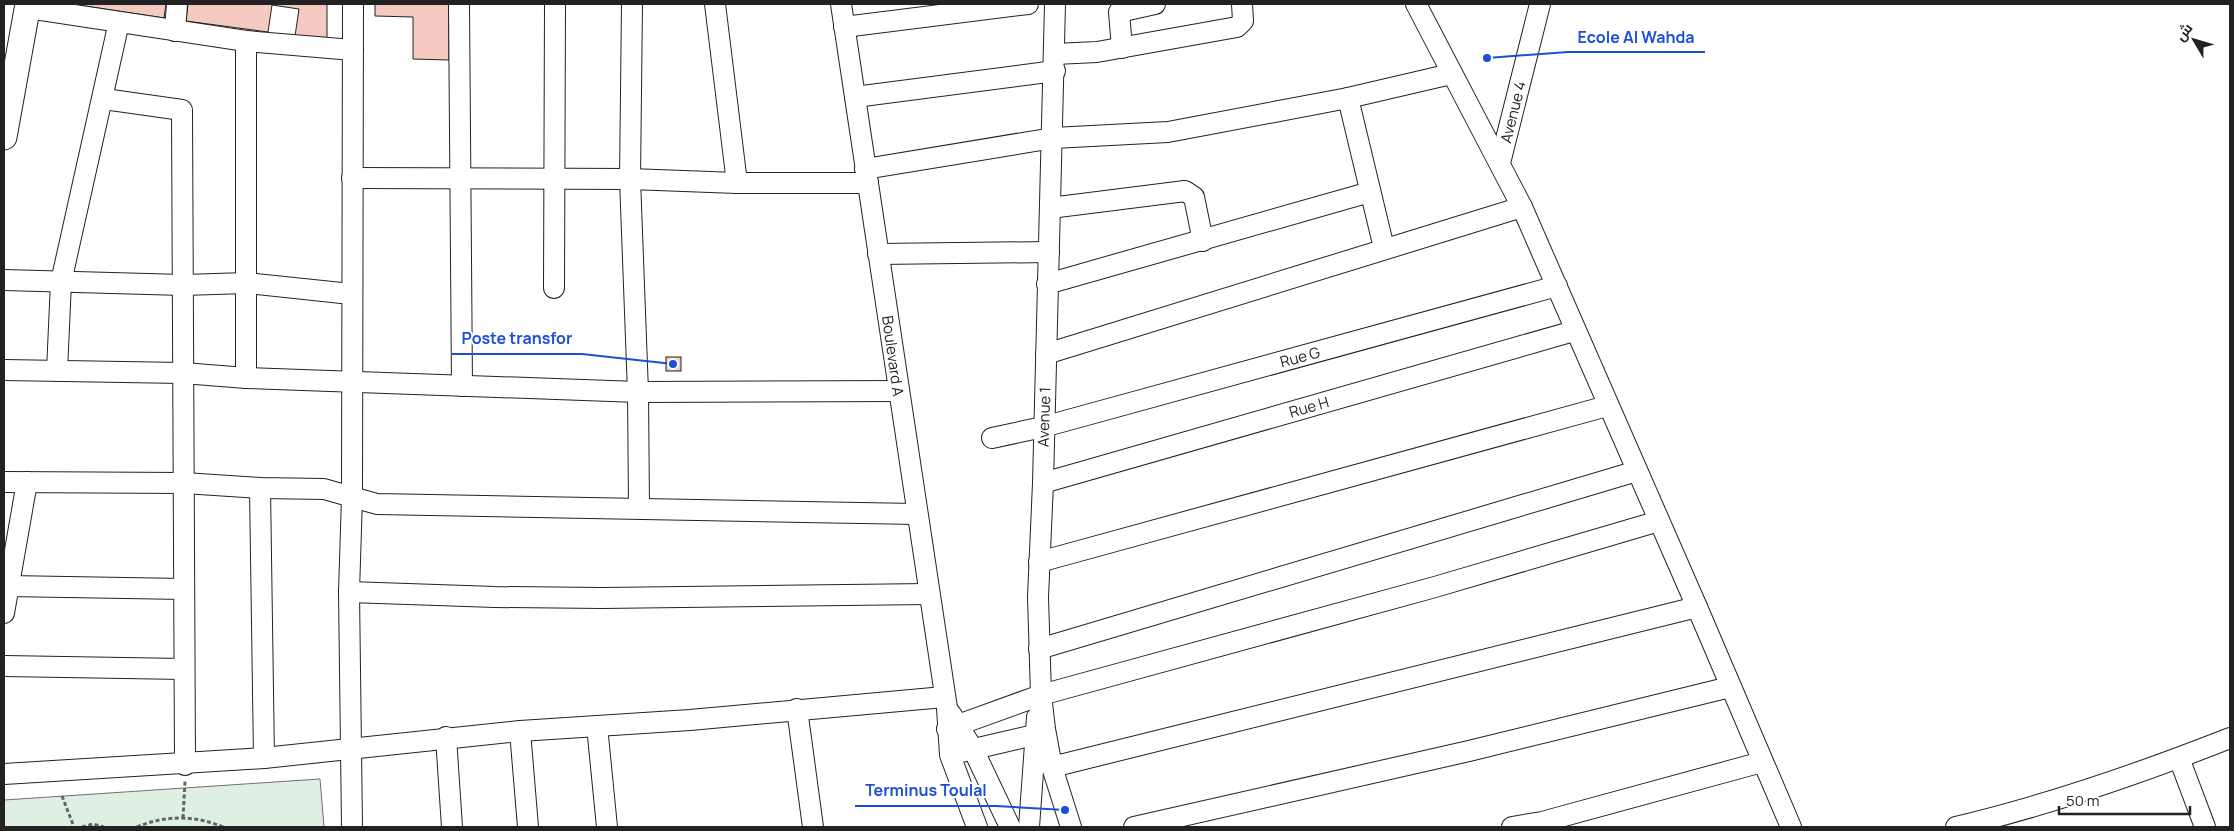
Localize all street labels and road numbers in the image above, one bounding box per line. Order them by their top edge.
street label: Avenue 4 [1495,79,1531,145]
street label: Boulevard A [877,314,909,398]
street label: Rue G [1278,341,1323,372]
street label: Avenue 1 [1032,387,1056,447]
street label: Rue H [1287,391,1331,423]

